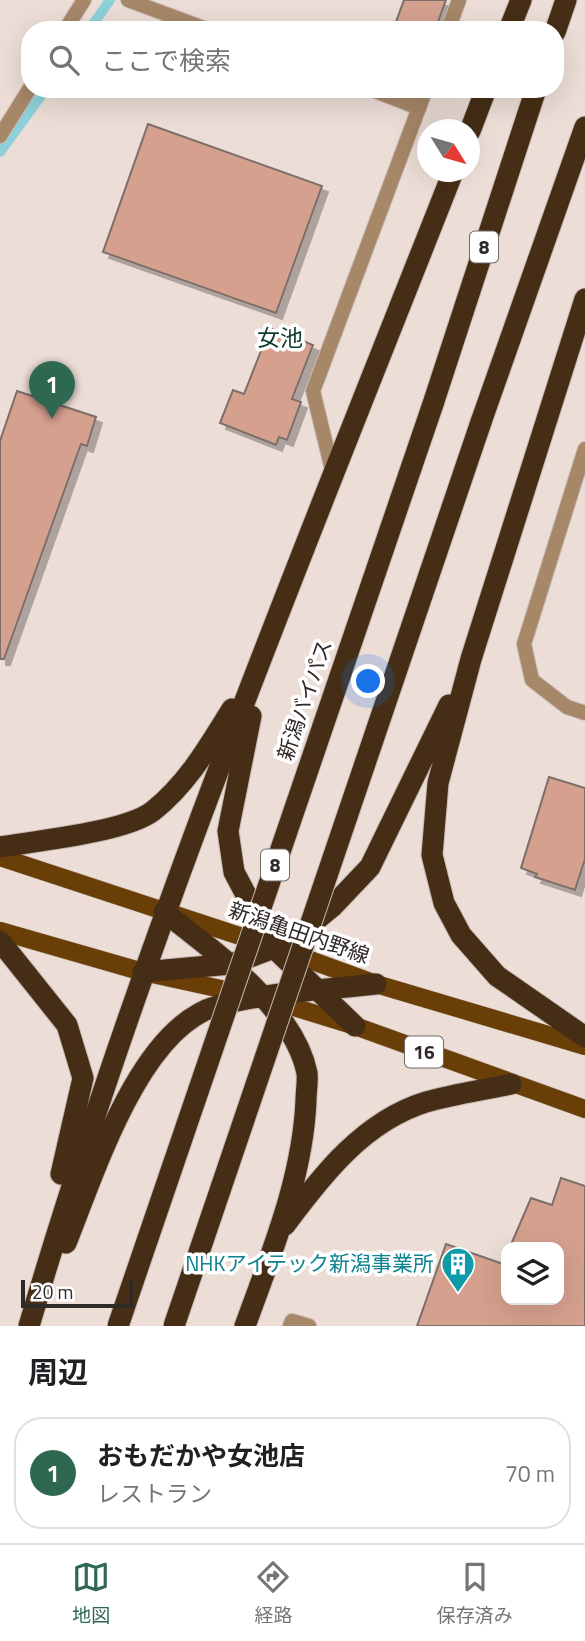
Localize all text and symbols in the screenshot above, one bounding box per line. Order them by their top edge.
search box [21,21,564,98]
icon: search [45,41,83,79]
text: ここで検索 [101,41,231,80]
north arrow [417,119,480,182]
road number: 8 [470,232,498,262]
district label: 女池 [257,320,303,355]
pin: 1 [29,361,75,419]
street label: 新潟バイパス [268,635,340,764]
your location [351,664,385,698]
road number: 8 [261,850,289,880]
street label: 新潟亀田内野線 [225,893,374,971]
road number: 16 [405,1036,443,1068]
map controls [501,1242,564,1305]
button: layers [501,1242,564,1305]
building icon: NHKアイテック新潟事業所 [439,1245,477,1294]
place label: NHKアイテック新潟事業所 [185,1247,434,1279]
scale bar [21,1277,133,1309]
text: 20 m [32,1277,73,1306]
text: 周辺 [28,1349,88,1395]
text: おもだかや女池店 [97,1436,305,1475]
text: 1 [47,1456,59,1491]
text: 70 m [505,1456,555,1491]
text: レストラン [97,1476,212,1511]
tab: 地図 [72,1558,110,1629]
tab: 経路 [254,1558,293,1629]
tab: 保存済み [437,1558,513,1629]

